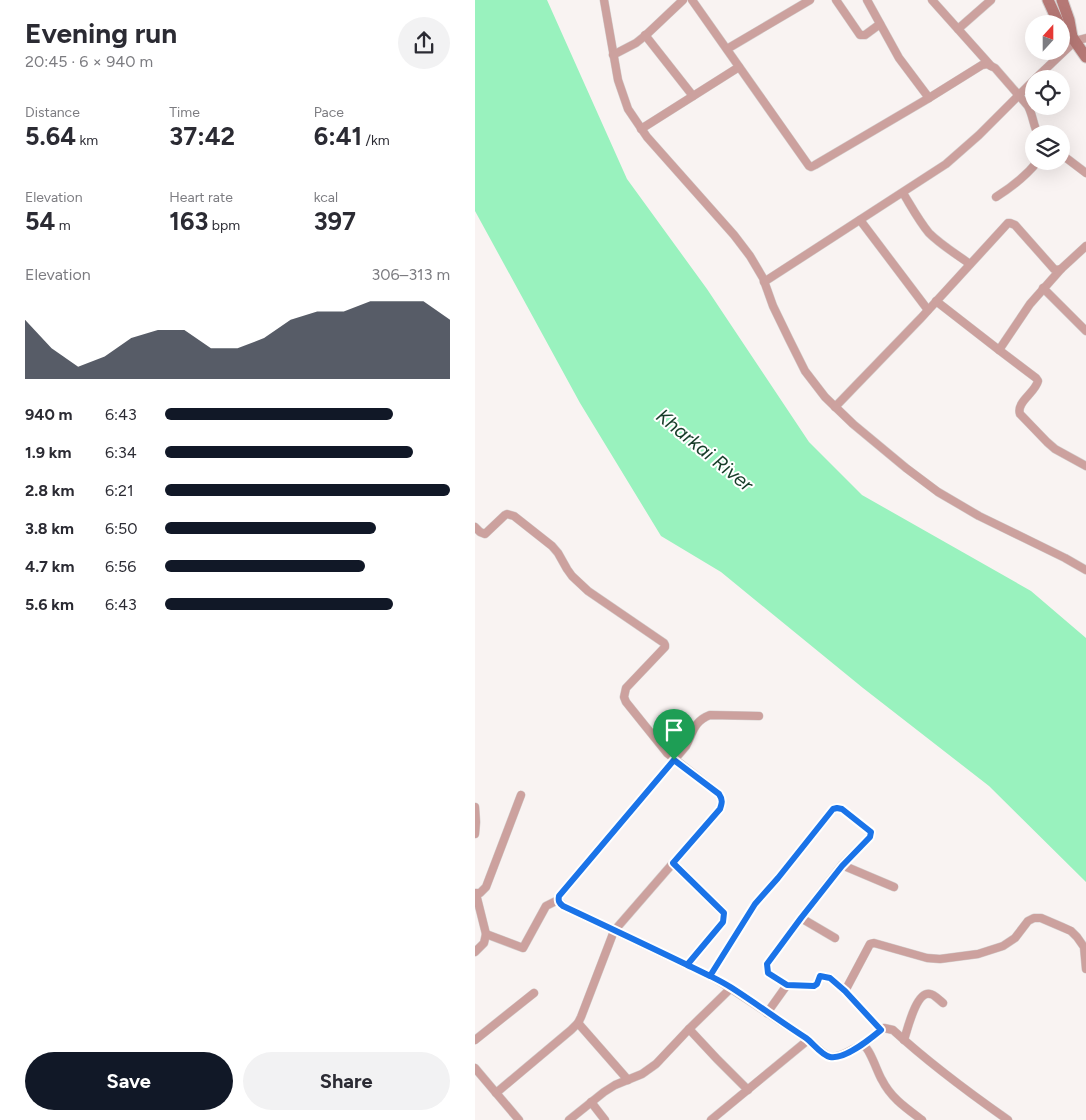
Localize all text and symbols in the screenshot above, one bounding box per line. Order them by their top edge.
north arrow [1025,15,1070,60]
map controls [1025,15,1070,170]
text: Evening run [25,16,177,50]
button: share [398,17,450,69]
text: 20:45 · 6 × 940 m [25,52,153,71]
button: locate [1025,70,1070,115]
text: Distance [25,104,80,121]
text: Time [169,104,200,121]
text: Pace [314,104,344,121]
text: 5.64 [25,121,76,151]
text: 37:42 [169,121,235,151]
text: 6:41 [314,121,362,151]
button: layers [1025,125,1070,170]
text: km [76,132,98,149]
text: /km [362,132,390,149]
text: Elevation [25,189,83,206]
text: Heart rate [169,189,233,206]
text: kcal [314,189,338,206]
text: 54 [25,206,55,236]
text: 163 [169,206,208,236]
text: 397 [314,206,356,236]
text: m [55,217,71,234]
text: bpm [208,217,240,234]
text: Elevation [25,265,91,284]
text: 306–313 m [372,265,450,284]
water label: Kharkai River [652,404,759,497]
text: 940 m [25,405,73,424]
text: 6:43 [105,405,137,424]
text: 1.9 km [25,443,71,462]
text: 6:34 [105,443,137,462]
text: 2.8 km [25,481,74,500]
text: 6:21 [105,481,134,500]
text: 3.8 km [25,519,74,538]
text: 6:50 [105,519,138,538]
text: 4.7 km [25,557,74,576]
text: 6:56 [105,557,136,576]
text: 5.6 km [25,595,74,614]
text: 6:43 [105,595,137,614]
pin [653,709,695,760]
icon: arrive [660,716,688,744]
button: Save [25,1052,233,1110]
button: Share [243,1052,450,1110]

